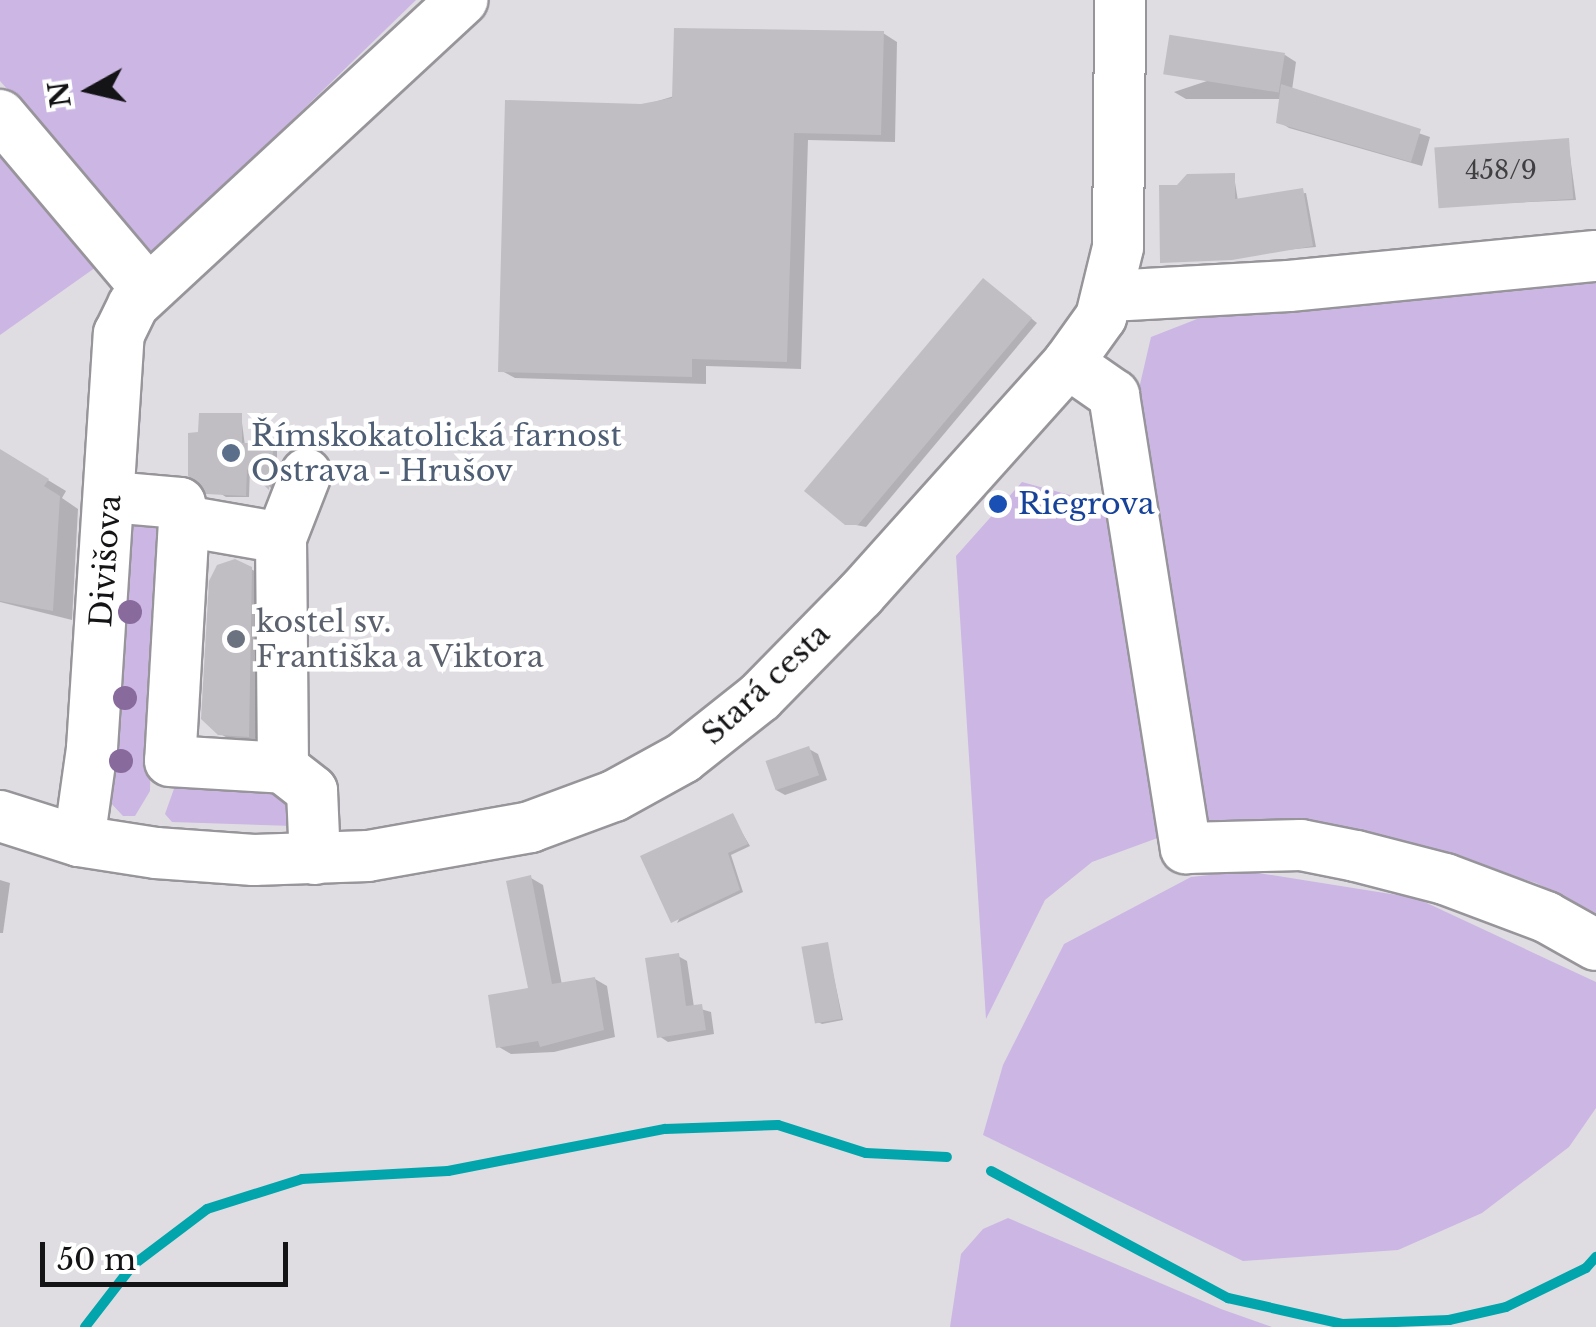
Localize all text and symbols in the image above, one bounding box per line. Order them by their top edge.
north arrow [40,40,140,140]
text: N [41,79,79,110]
house number: 458/9 [1465,156,1537,186]
place label: Římskokatolická farnost Ostrava - Hrušov [251,418,622,488]
marker: Římskokatolická farnost Ostrava - Hrušov [220,442,242,464]
place label: Riegrova [1018,486,1155,522]
marker: Riegrova [987,493,1009,515]
street label: Divišova [83,494,129,628]
place label: kostel sv. Františka a Viktora [256,604,545,674]
street label: Stará cesta [695,616,837,752]
marker: kostel sv. Františka a Viktora [225,628,247,650]
scale bar [45,1222,292,1284]
text: 50 m [57,1241,136,1278]

